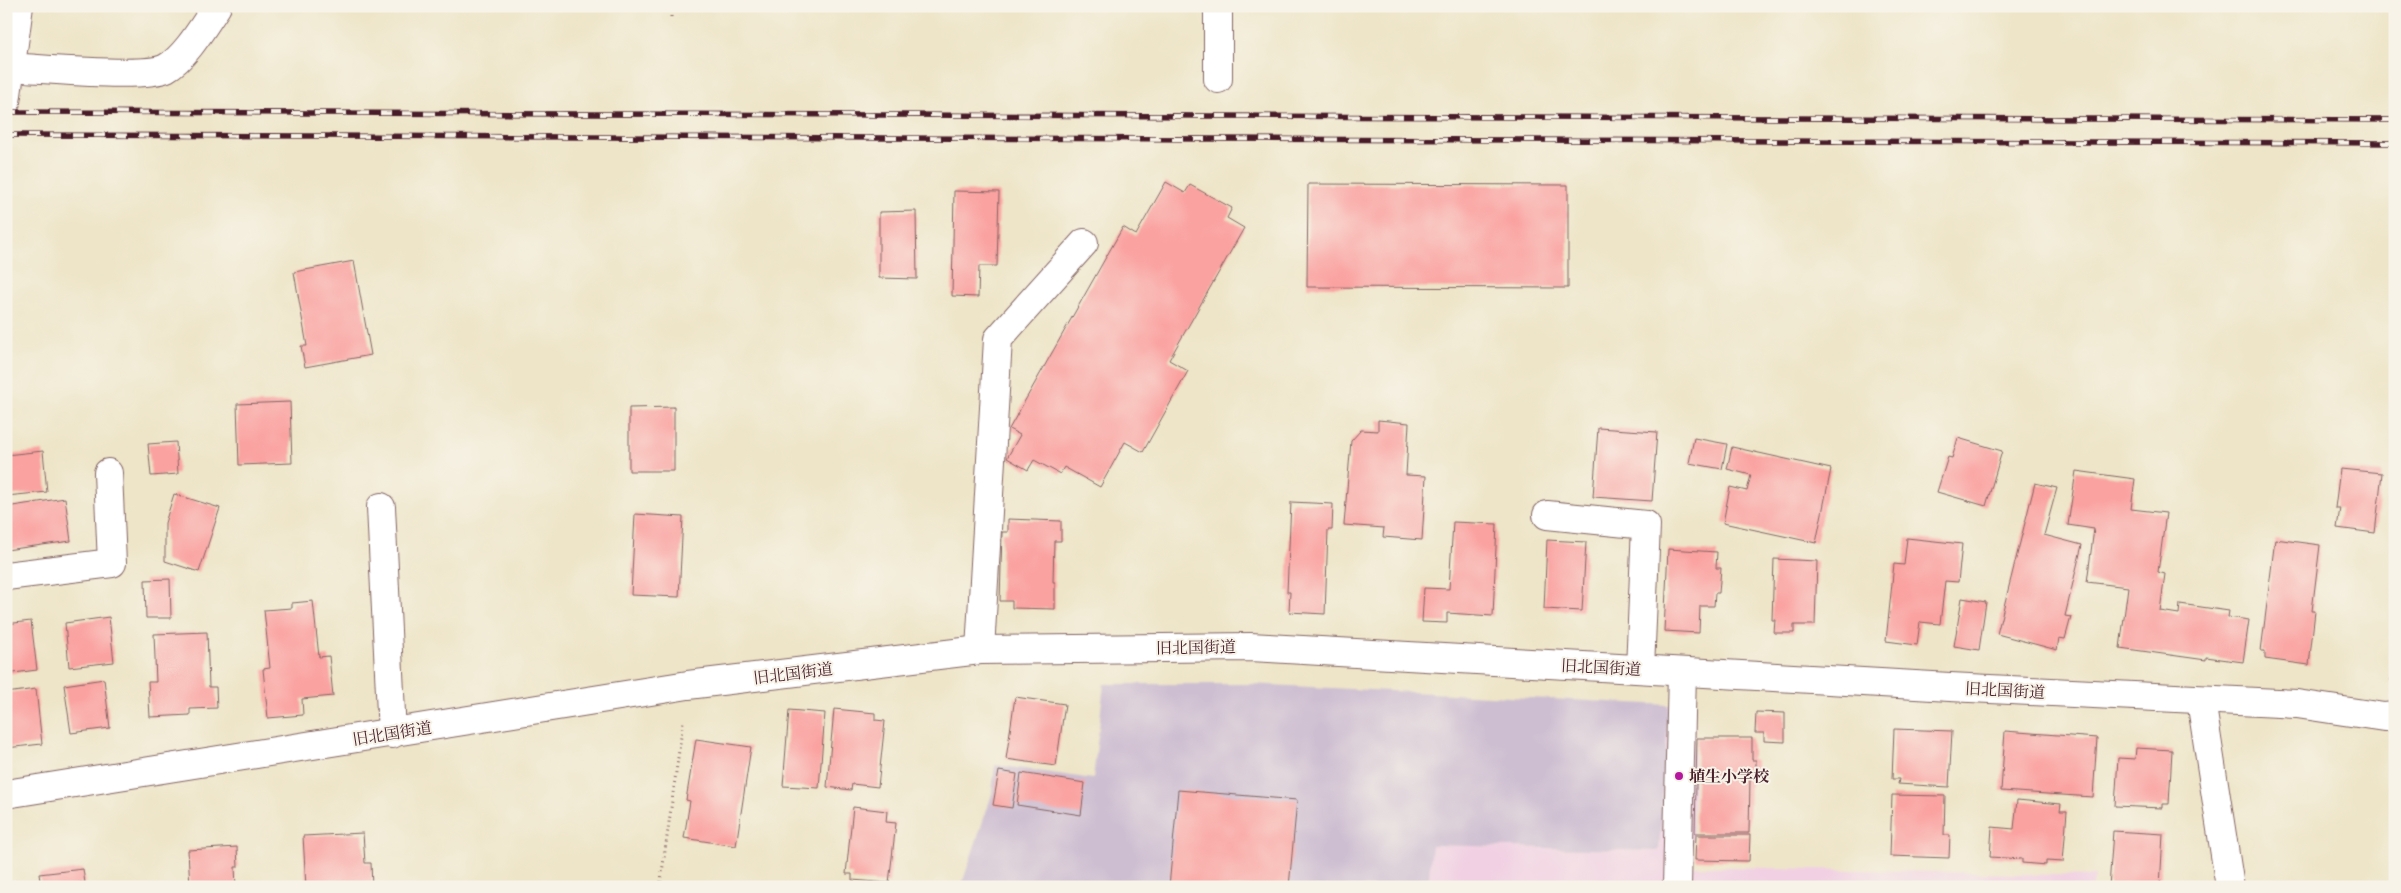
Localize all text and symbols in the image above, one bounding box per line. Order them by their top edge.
street label: 旧北国街道 [1156,637,1236,659]
street label: 旧北国街道 [1560,656,1641,680]
street label: 旧北国街道 [752,659,834,689]
street label: 旧北国街道 [1964,679,2045,703]
street label: 旧北国街道 [351,718,433,750]
place label: 埴生小学校 [1689,767,1770,787]
marker: 埴生小学校 [1673,770,1685,782]

